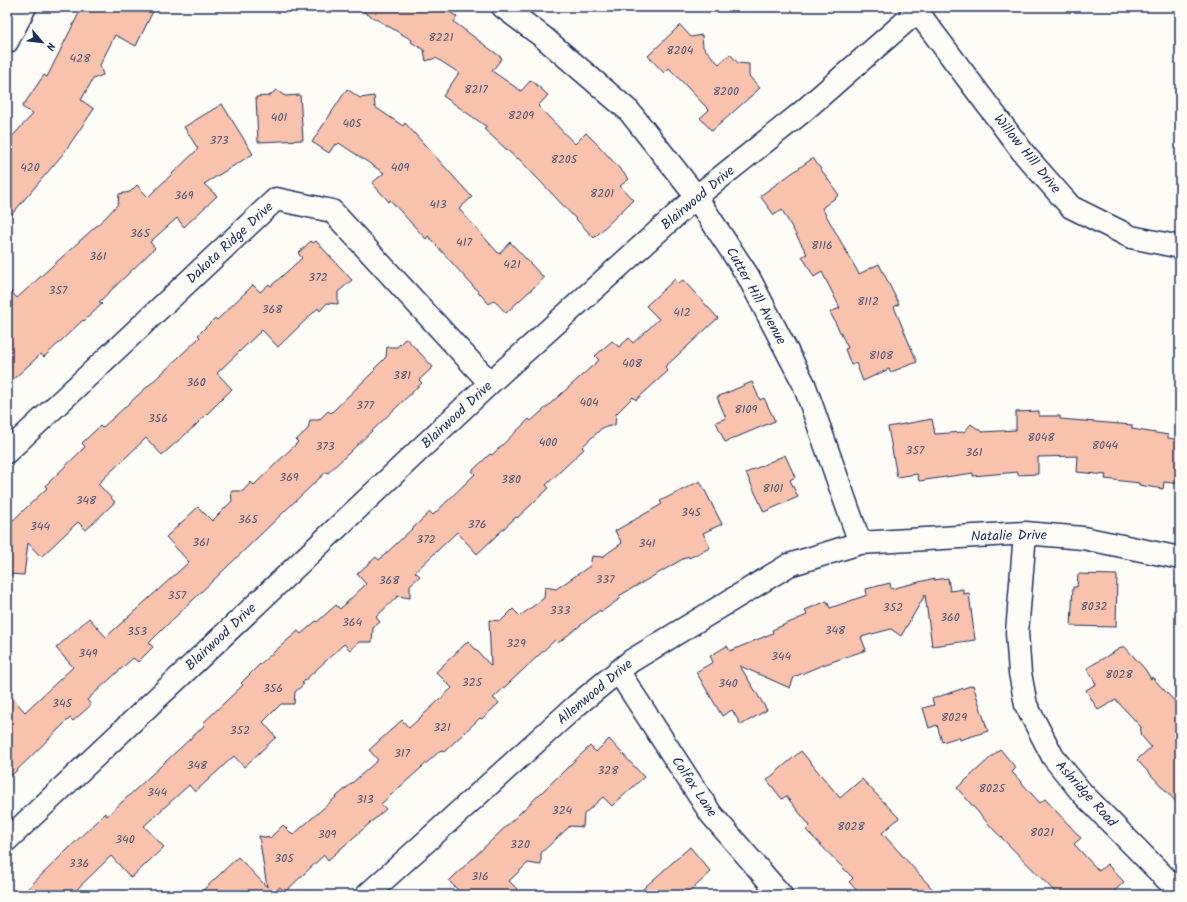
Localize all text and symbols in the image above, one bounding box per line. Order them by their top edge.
north arrow [22,22,62,62]
house number: 8221 [429,28,454,47]
text: N [40,39,60,54]
house number: 8204 [667,41,694,60]
house number: 428 [70,49,91,68]
house number: 8217 [464,80,488,99]
house number: 8200 [713,82,739,101]
house number: 8209 [508,106,534,125]
house number: 401 [271,108,287,127]
street label: Willow Hill Drive [988,109,1066,199]
house number: 405 [342,114,363,133]
house number: 373 [209,131,229,150]
house number: 8205 [551,150,579,169]
house number: 420 [20,158,40,177]
house number: 409 [391,158,409,177]
street label: Blairwood Drive [656,160,740,236]
house number: 8201 [590,184,614,203]
house number: 369 [174,186,194,205]
house number: 413 [429,195,447,214]
street label: Dakota Ridge Drive [181,196,279,289]
house number: 365 [130,224,152,243]
house number: 417 [456,233,472,252]
house number: 8116 [811,236,833,255]
street label: Cutter Hill Avenue [720,243,792,350]
house number: 361 [89,247,107,266]
house number: 421 [503,255,521,274]
house number: 372 [308,268,328,287]
house number: 357 [49,281,68,300]
house number: 8112 [857,292,879,311]
house number: 368 [262,300,283,319]
house number: 412 [673,303,691,322]
house number: 8108 [869,346,894,365]
house number: 408 [622,354,643,373]
house number: 381 [393,366,411,385]
house number: 360 [186,373,206,392]
street label: Blairwood Drive [416,376,498,454]
house number: 404 [579,393,599,412]
house number: 377 [356,396,374,415]
house number: 8109 [735,400,758,419]
house number: 356 [148,409,168,428]
house number: 8048 [1027,428,1055,447]
house number: 400 [539,433,557,452]
house number: 8044 [1092,436,1119,455]
house number: 373 [315,437,335,456]
house number: 357 [906,441,925,460]
house number: 361 [965,443,983,462]
house number: 369 [279,468,299,487]
house number: 380 [501,470,521,489]
house number: 8101 [763,479,784,498]
house number: 348 [76,491,97,510]
house number: 345 [681,503,703,522]
house number: 365 [238,510,260,529]
house number: 376 [467,515,487,534]
house number: 344 [30,517,50,536]
street label: Natalie Drive [971,524,1048,548]
house number: 372 [416,530,436,549]
house number: 361 [192,533,210,552]
house number: 341 [638,534,656,553]
house number: 337 [595,570,615,589]
house number: 368 [379,571,400,590]
house number: 357 [168,586,187,605]
house number: 8032 [1080,597,1108,616]
street label: Blairwood Drive [180,598,262,676]
house number: 352 [883,598,903,617]
house number: 333 [550,601,570,620]
house number: 360 [940,608,960,627]
house number: 364 [342,613,362,632]
house number: 348 [825,621,846,640]
house number: 353 [127,622,147,641]
house number: 329 [506,634,526,653]
house number: 349 [78,644,98,663]
house number: 344 [771,647,791,666]
street label: Allenwood Drive [552,653,638,730]
house number: 8028 [1105,665,1133,684]
house number: 325 [462,673,484,692]
house number: 340 [718,674,738,693]
house number: 356 [263,679,283,698]
house number: 345 [52,694,74,713]
house number: 8029 [941,708,967,727]
house number: 321 [433,718,451,737]
house number: 352 [230,721,250,740]
house number: 317 [394,744,411,763]
street label: Colfax Lane [665,752,723,823]
house number: 348 [187,756,208,775]
street label: Ashridge Road [1050,756,1123,833]
house number: 328 [597,761,619,780]
house number: 8025 [979,779,1007,798]
house number: 344 [147,783,167,802]
house number: 313 [356,790,374,809]
house number: 324 [552,801,573,820]
house number: 8028 [837,817,865,836]
house number: 8021 [1030,823,1054,842]
house number: 309 [318,825,336,844]
house number: 340 [115,830,135,849]
house number: 320 [510,835,530,854]
house number: 305 [274,849,295,868]
house number: 336 [69,854,89,873]
house number: 316 [471,867,489,886]

